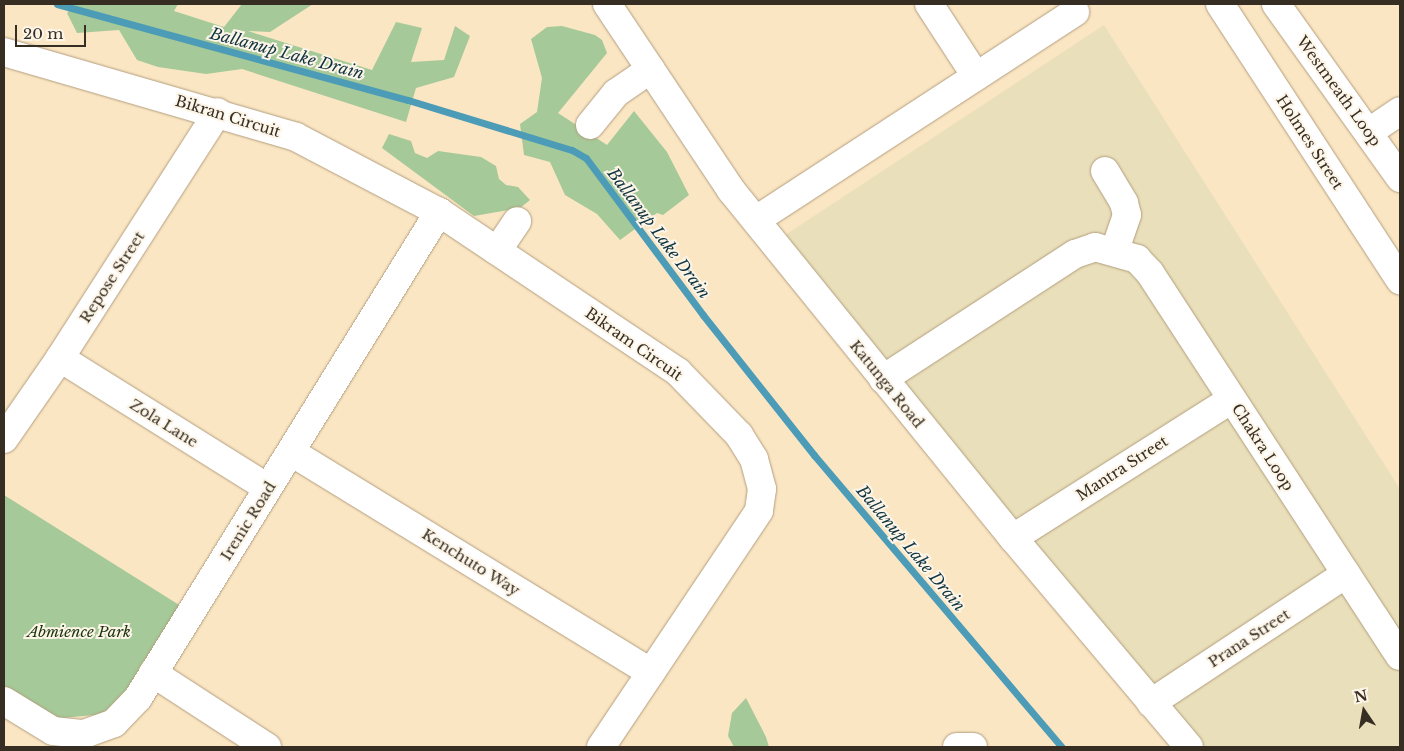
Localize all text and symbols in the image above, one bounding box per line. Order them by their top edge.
scale bar [18,15,89,47]
water label: Ballanup Lake Drain [208,23,366,83]
text: 20 m [23,24,63,43]
street label: Westmeath Loop [1293,32,1385,150]
street label: Bikran Circuit [173,91,283,141]
street label: Holmes Street [1273,91,1347,193]
water label: Ballanup Lake Drain [604,164,714,302]
street label: Repose Street [76,228,148,326]
street label: Bikram Circuit [582,304,686,384]
street label: Katunga Road [846,337,928,431]
street label: Zola Lane [127,395,201,451]
street label: Chakra Loop [1228,400,1298,494]
street label: Mantra Street [1073,432,1171,504]
street label: Irenic Road [217,478,279,564]
water label: Ballanup Lake Drain [853,481,969,615]
street label: Kenchuto Way [419,525,523,599]
street label: Prana Street [1205,605,1293,671]
park label: Abmience Park [27,623,131,641]
north arrow [1339,686,1389,736]
text: N [1353,686,1369,707]

